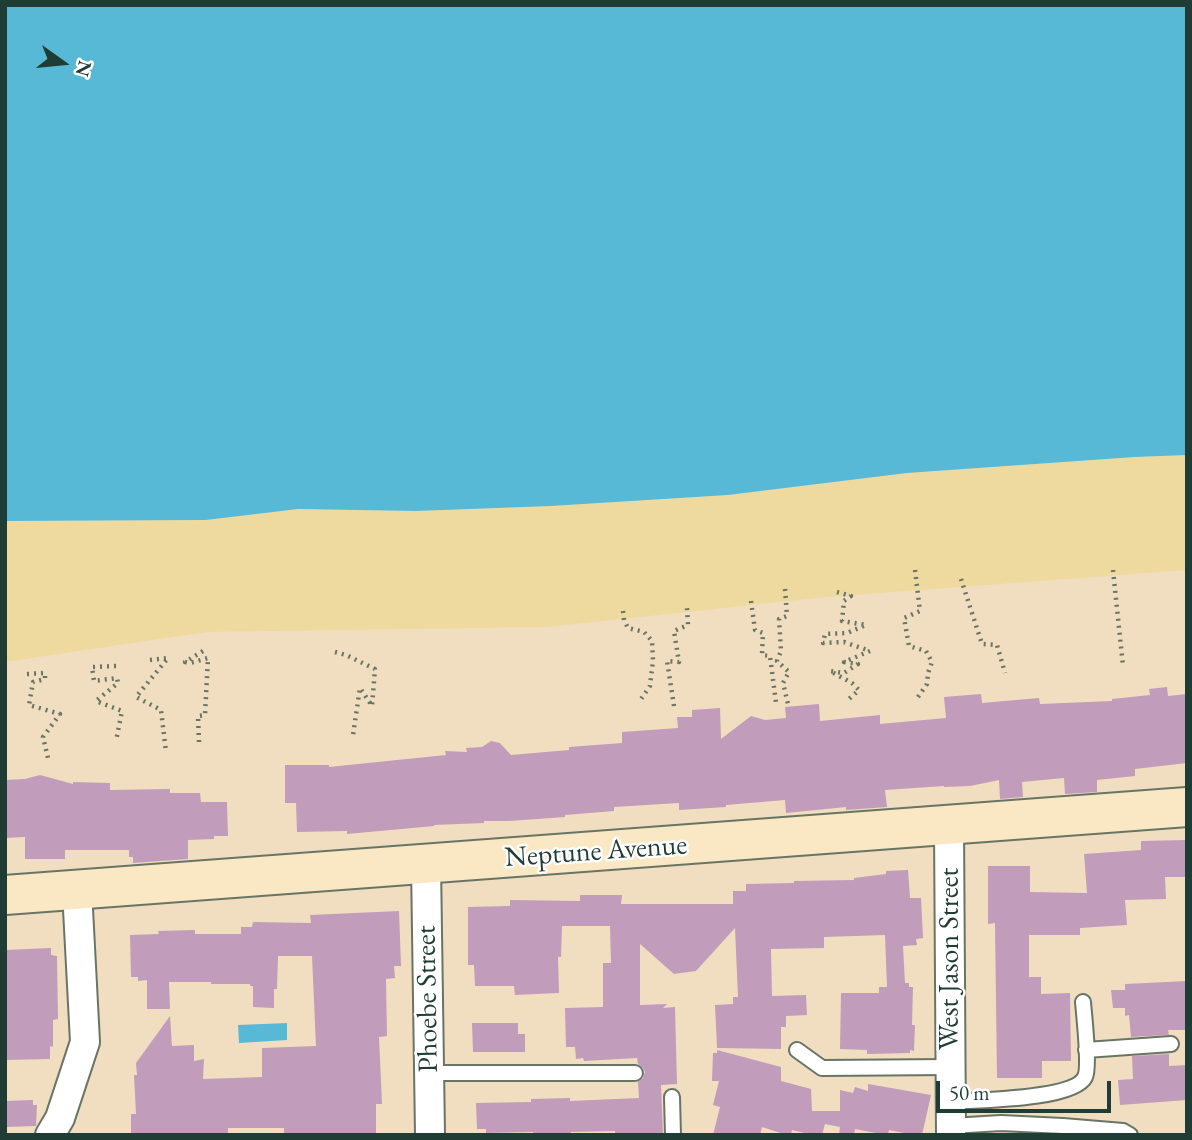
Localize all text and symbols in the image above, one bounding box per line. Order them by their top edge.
north arrow [28,28,98,98]
text: N [70,58,98,79]
street label: Neptune Avenue [504,829,688,875]
street label: West Jason Street [933,868,967,1050]
street label: Phoebe Street [410,925,446,1073]
scale bar [940,1066,1115,1110]
text: 50 m [949,1079,990,1106]

